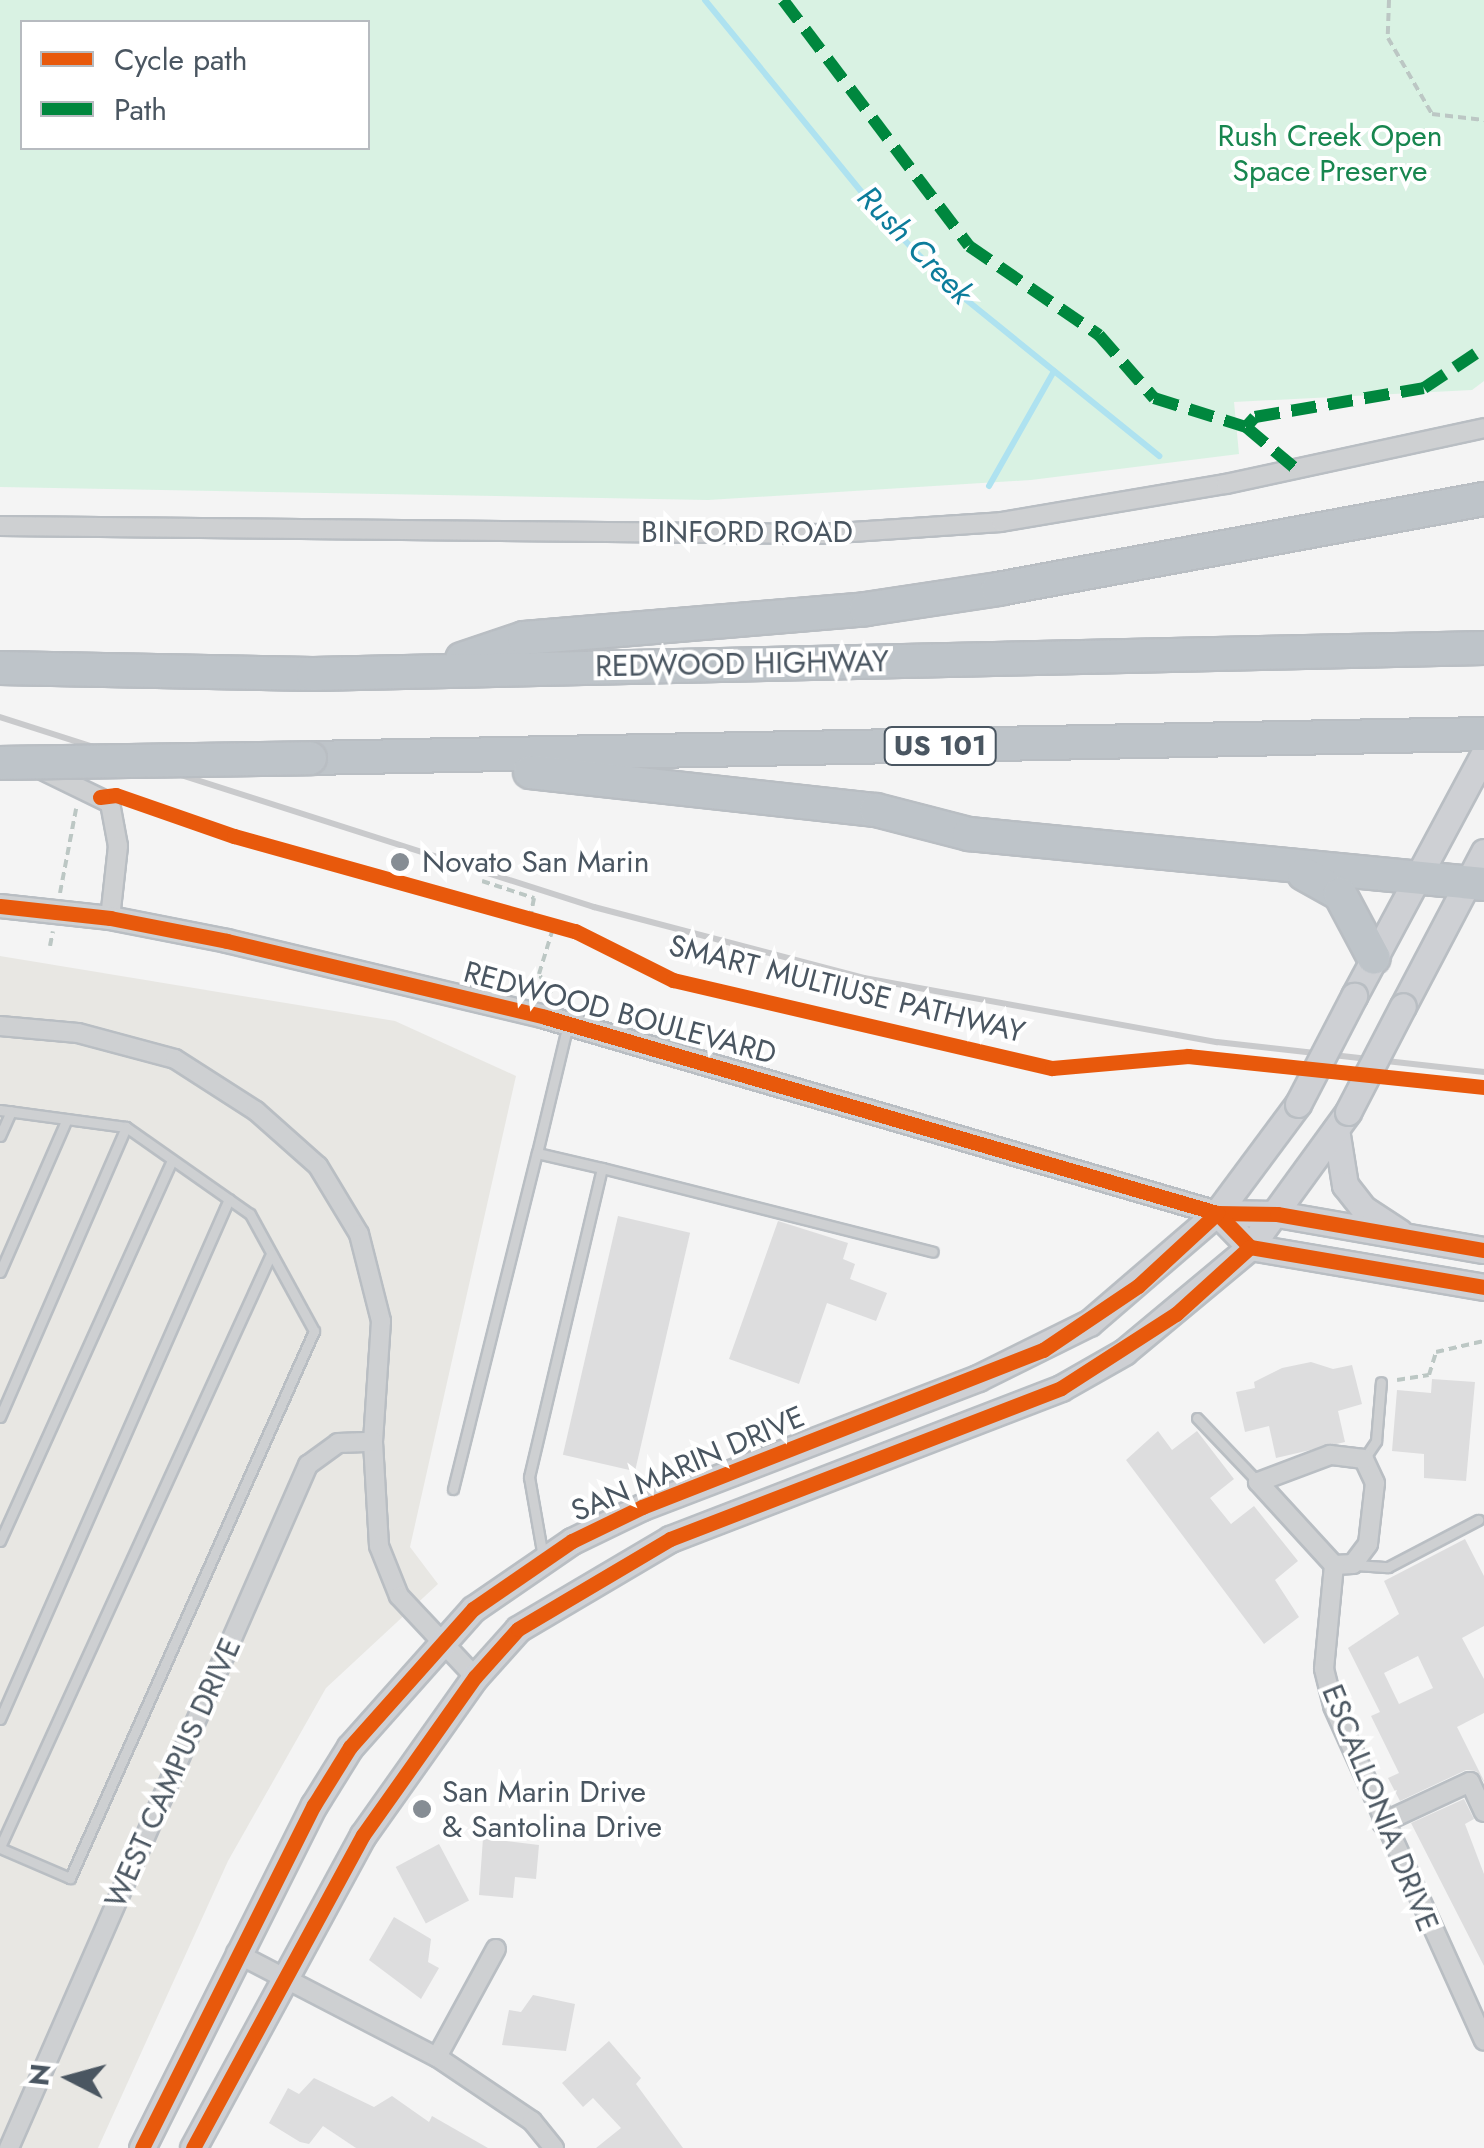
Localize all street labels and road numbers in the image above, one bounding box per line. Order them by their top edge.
street label: BINFORD ROAD [641,514,853,550]
street label: REDWOOD HIGHWAY [595,643,889,685]
road number: US 101 [882,723,998,769]
street label: SMART MULTIUSE PATHWAY [665,927,1029,1051]
street label: REDWOOD BOULEVARD [460,954,780,1072]
street label: SAN MARIN DRIVE [566,1399,810,1529]
street label: WEST CAMPUS DRIVE [97,1633,249,1913]
street label: ESCALLONIA DRIVE [1314,1679,1446,1937]

